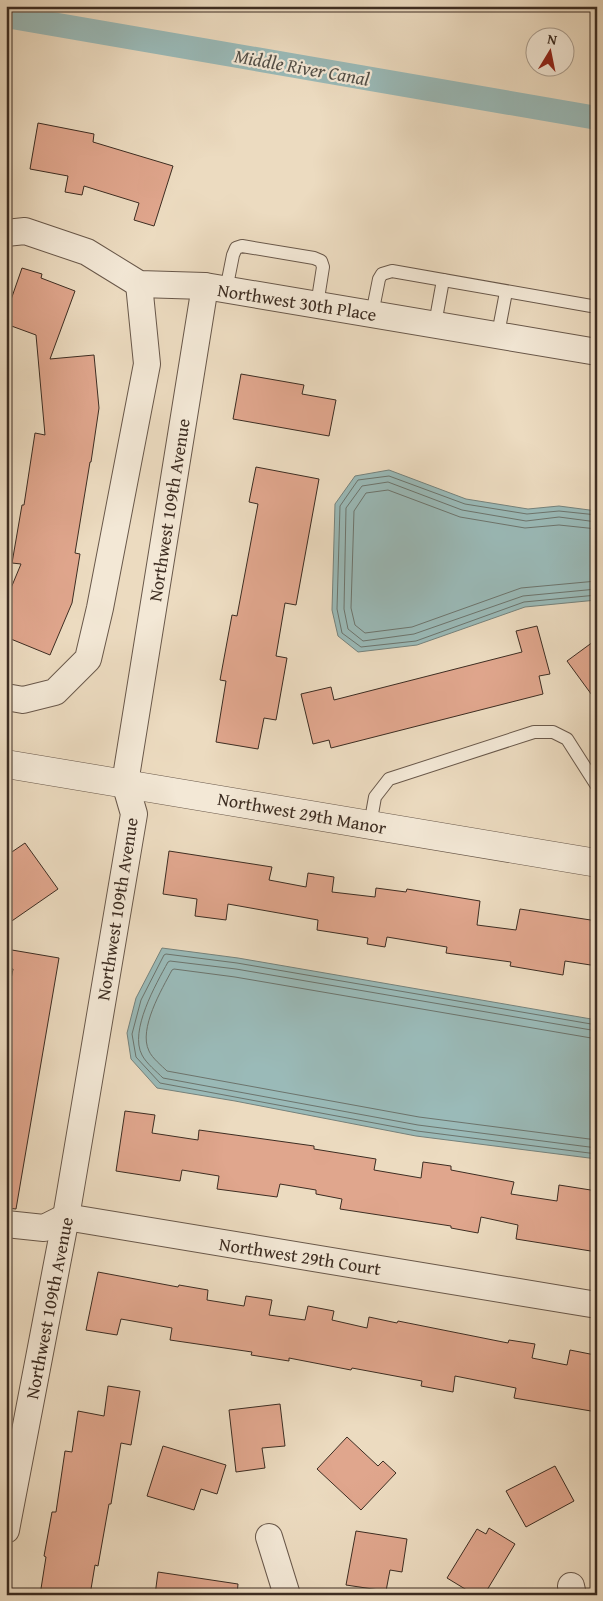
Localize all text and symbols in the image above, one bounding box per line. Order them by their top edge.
north arrow [526,28,576,78]
text: N [546,29,559,50]
water label: Middle River Canal [232,41,372,93]
street label: Northwest 30th Place [216,276,378,328]
street label: Northwest 109th Avenue [141,417,197,603]
street label: Northwest 29th Manor [216,785,389,841]
street label: Northwest 109th Avenue [89,816,145,1002]
street label: Northwest 109th Avenue [18,1215,80,1401]
street label: Northwest 29th Court [217,1230,383,1282]

